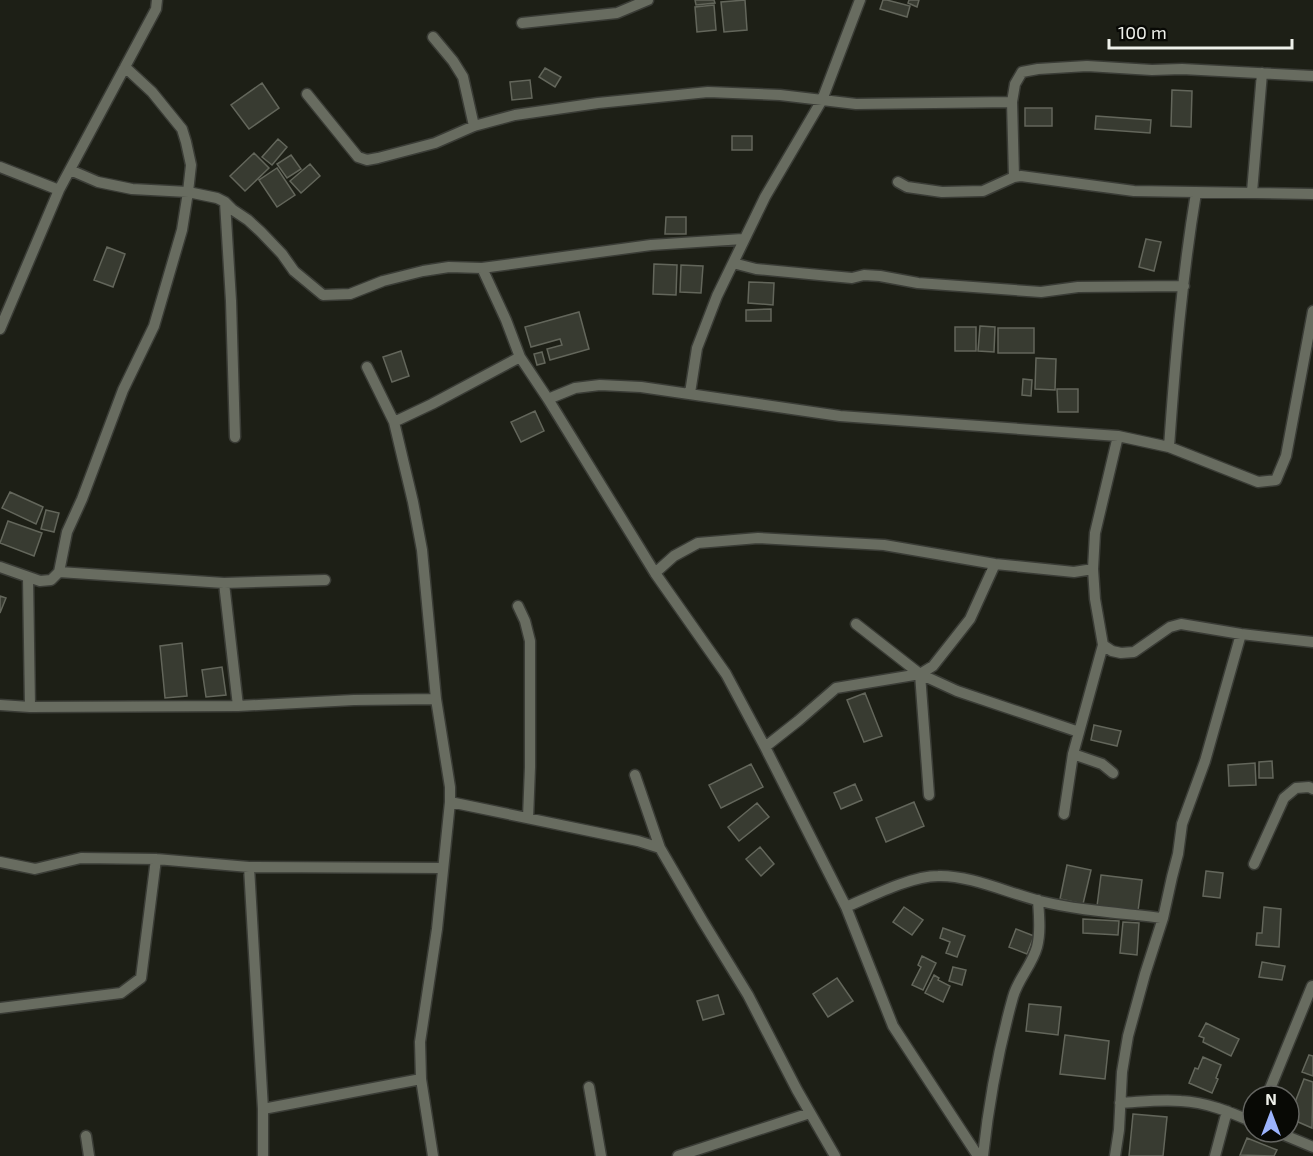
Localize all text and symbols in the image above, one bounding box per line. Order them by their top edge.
scale bar [1109,12,1292,50]
text: 100 m [1118,21,1167,43]
north arrow [1241,1084,1301,1144]
text: N [1265,1089,1277,1108]

